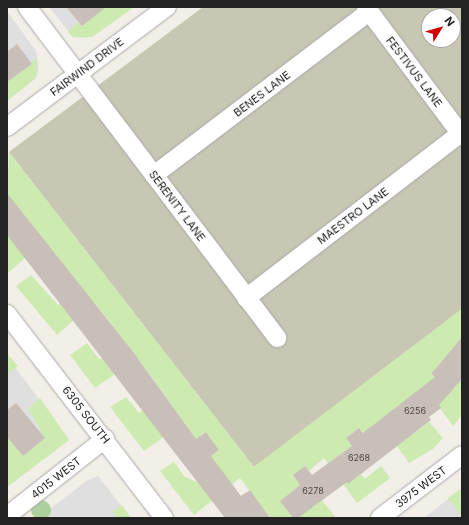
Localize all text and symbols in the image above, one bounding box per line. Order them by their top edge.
north arrow [421,8,461,48]
text: N [442,14,458,29]
street label: FESTIVUS LANE [383,34,445,110]
street label: FAIRWIND DRIVE [48,35,126,99]
street label: BENES LANE [231,68,293,120]
street label: SERENITY LANE [146,168,208,244]
street label: MAESTRO LANE [315,185,391,247]
street label: 6305 SOUTH [59,384,113,446]
house number: 6256 [404,406,426,416]
house number: 6268 [348,453,370,463]
street label: 4015 WEST [28,454,84,502]
street label: 3975 WEST [393,463,449,511]
house number: 6278 [302,486,324,496]

